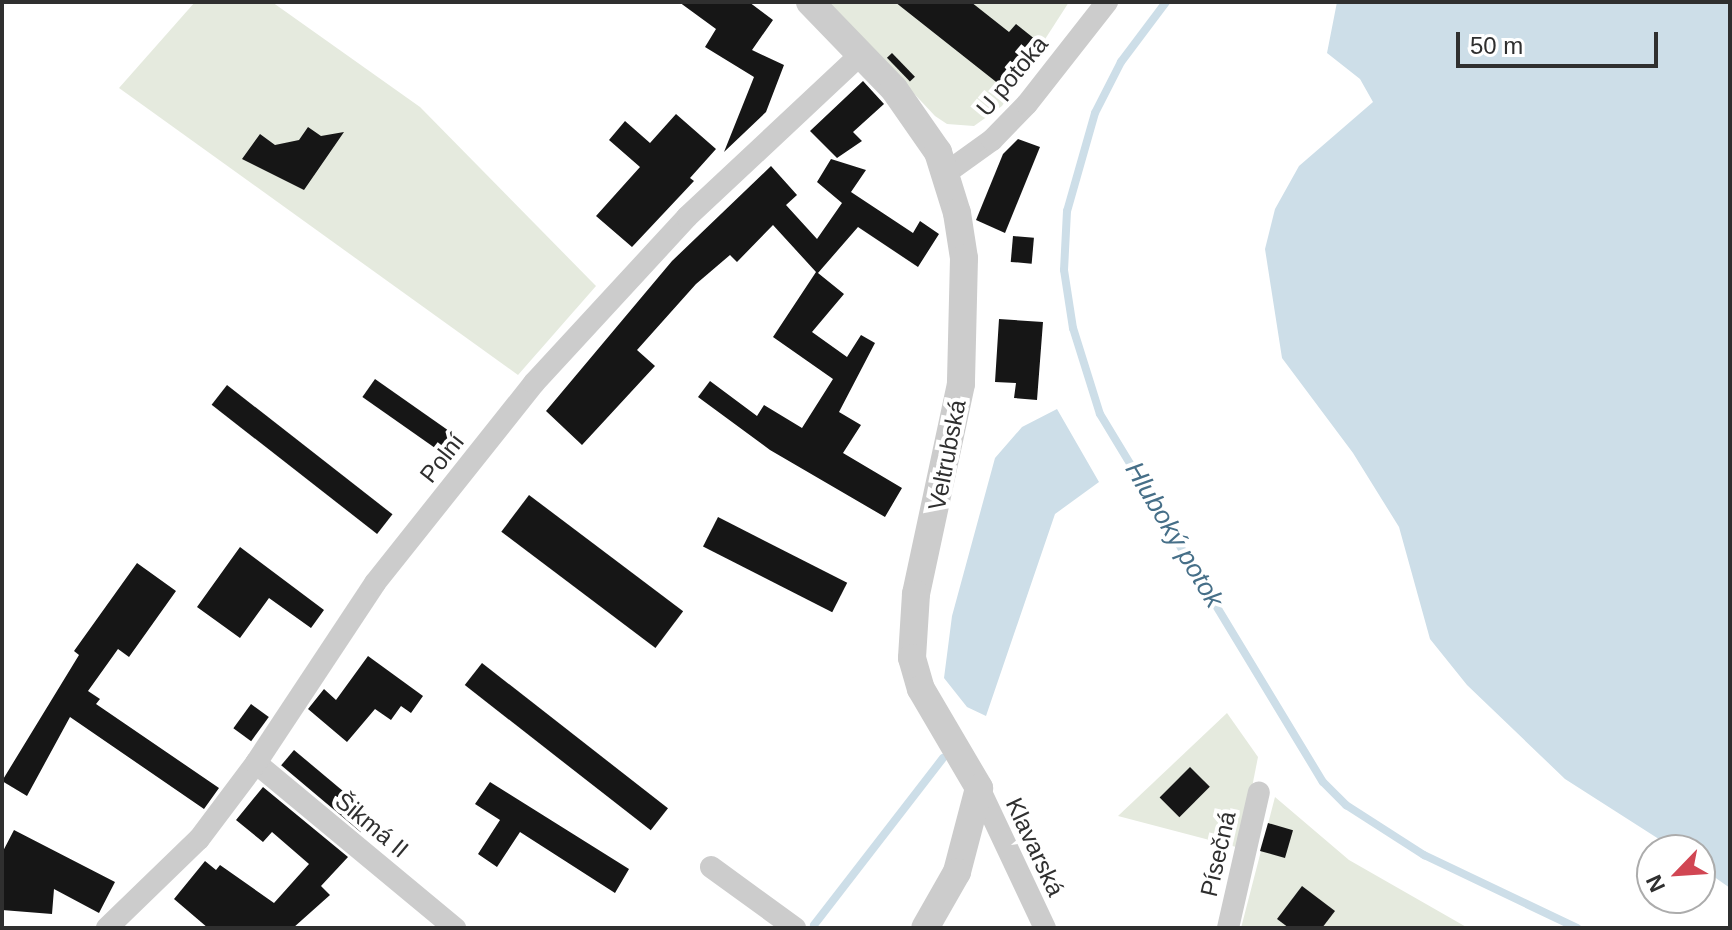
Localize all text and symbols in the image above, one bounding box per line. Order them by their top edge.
scale bar [1460,16,1662,66]
street label: U potoka [970,30,1054,122]
text: 50 m [1470,32,1523,59]
street label: Veltrubská [922,397,972,513]
street label: Polní [414,428,470,488]
water label: Hluboký potok [1118,456,1230,614]
street label: Šikmá II [330,786,414,864]
street label: Klavarská [1000,793,1070,901]
street label: Písečná [1194,809,1242,899]
north arrow [1636,834,1716,914]
text: N [1641,871,1670,896]

